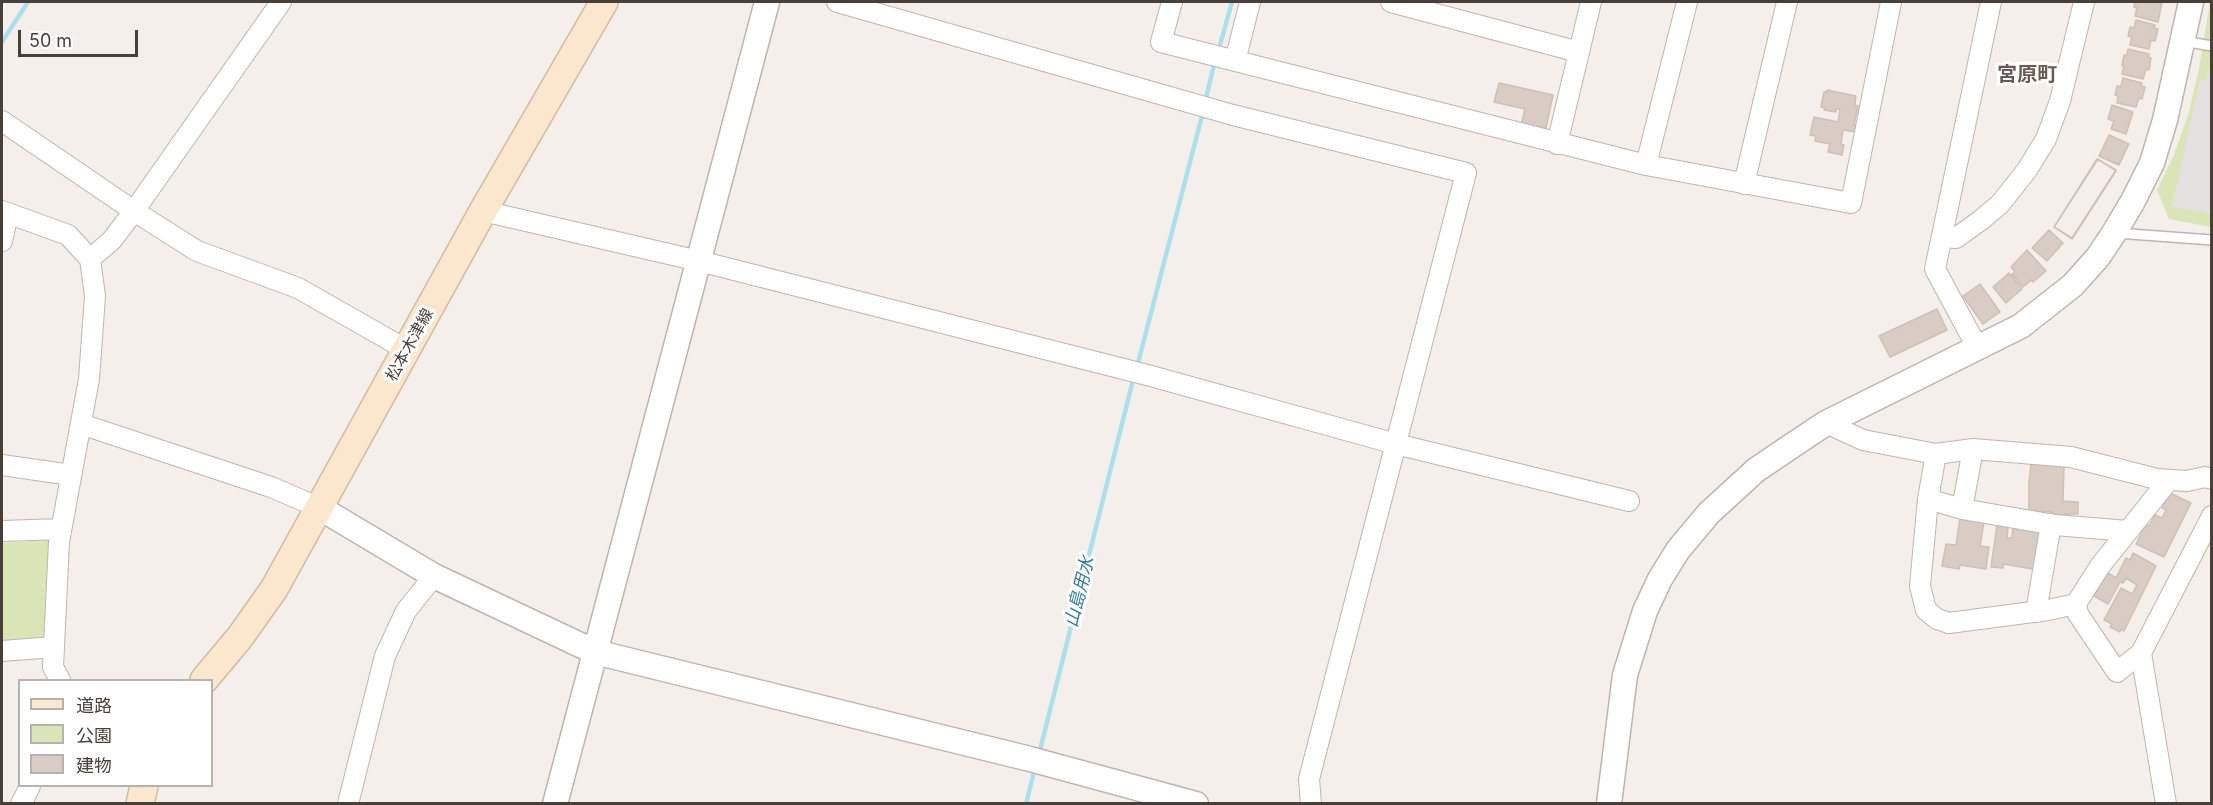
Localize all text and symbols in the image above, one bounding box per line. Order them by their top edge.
scale bar [21,18,141,56]
text: 50 m [29,30,72,51]
district label: 宮原町 [1997,63,2057,87]
street label: 松本木津線 [382,305,438,385]
water label: 山島用水 [1061,554,1099,630]
legend [18,679,213,787]
text: 道路 [76,695,112,716]
text: 公園 [76,725,112,746]
text: 建物 [76,755,112,776]

